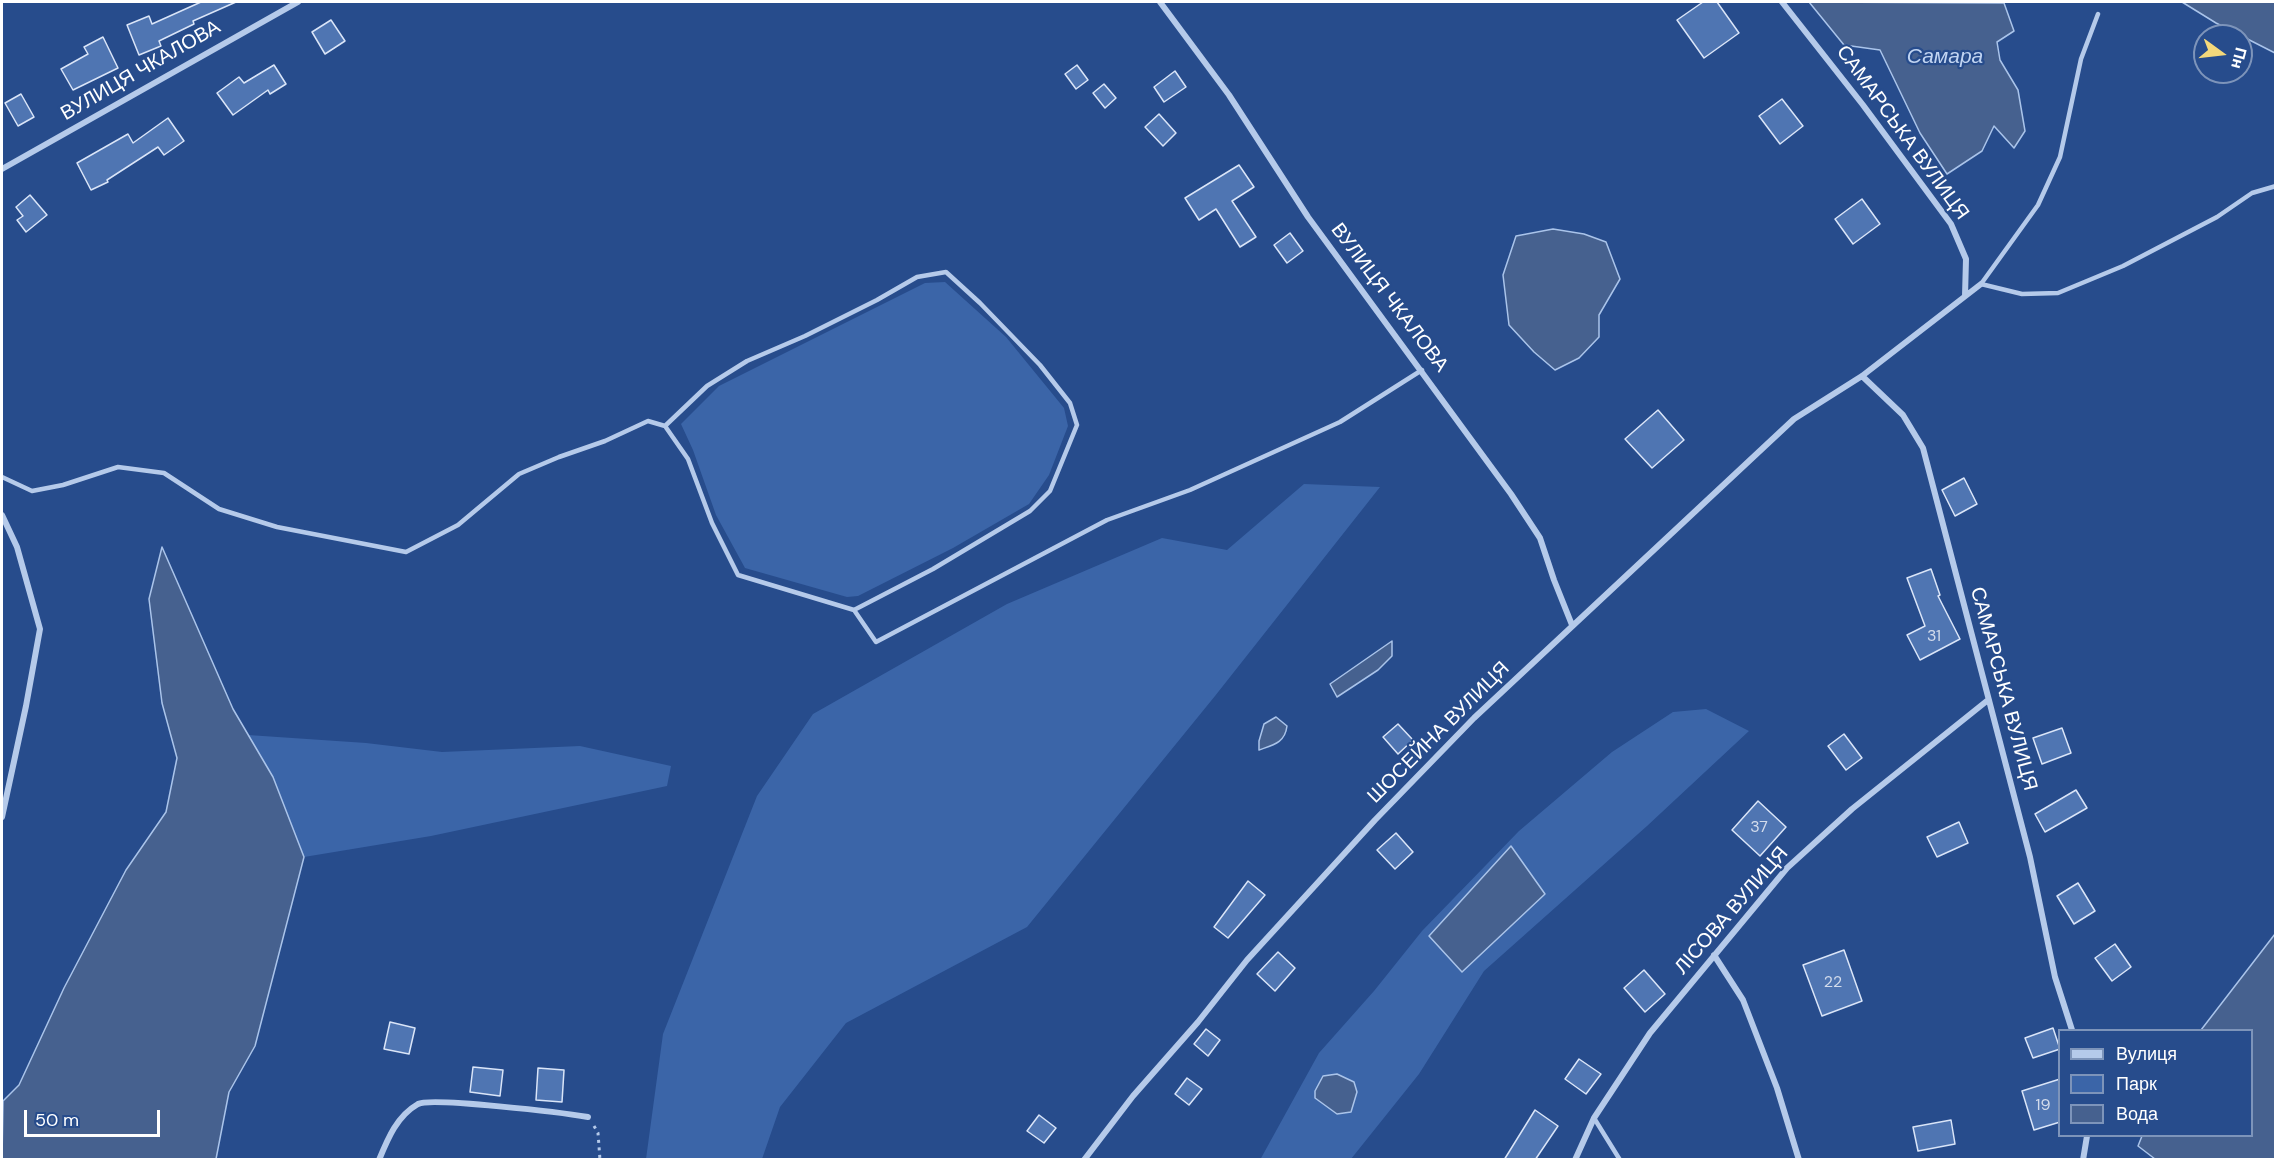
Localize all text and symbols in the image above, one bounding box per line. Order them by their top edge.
street label: ВУЛИЦЯ ЧКАЛОВА [57,16,225,126]
north arrow [2193,24,2253,84]
street label: САМАРСЬКА ВУЛИЦЯ [1831,41,1973,225]
water label: Самара [1907,44,1983,70]
text: Пн [2226,45,2252,71]
street label: ВУЛИЦЯ ЧКАЛОВА [1325,219,1453,377]
street label: САМАРСЬКА ВУЛИЦЯ [1964,585,2042,793]
house number: 31 [1927,627,1941,647]
street label: ШОСЕЙНА ВУЛИЦЯ [1363,657,1515,809]
house number: 37 [1750,818,1768,838]
street label: ЛІСОВА ВУЛИЦЯ [1670,842,1794,980]
house number: 22 [1824,973,1842,993]
legend [2058,1029,2253,1137]
text: Вулиця [2116,1042,2177,1066]
text: Парк [2116,1072,2157,1096]
house number: 19 [2035,1096,2051,1116]
scale bar [27,1098,164,1136]
text: Вода [2116,1102,2158,1126]
text: 50 m [35,1108,79,1132]

